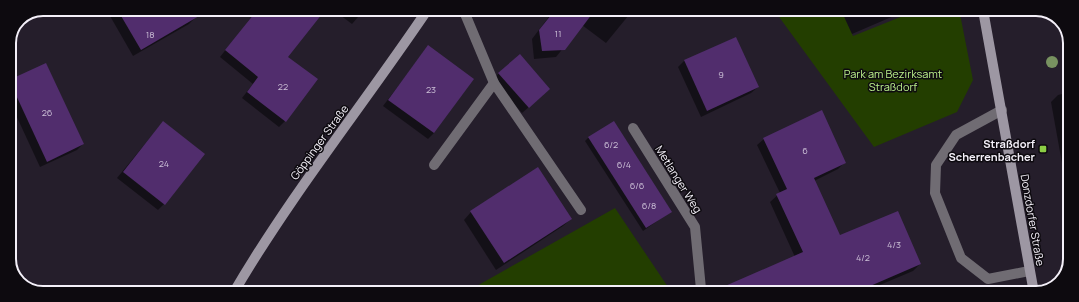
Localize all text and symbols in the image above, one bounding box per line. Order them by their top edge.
house number: 11 [554,27,562,40]
house number: 18 [146,28,154,41]
park label: Park am Bezirksamt Straßdorf [844,66,942,94]
house number: 9 [718,68,724,81]
house number: 22 [278,80,288,93]
house number: 23 [426,83,436,96]
street label: Göppinger Straße [287,101,352,183]
house number: 26 [42,106,53,119]
place label: Straßdorf Scherrenbacher [949,136,1036,164]
house number: 6/2 [604,138,618,151]
street label: Metlanger Weg [652,142,706,216]
house number: 6 [802,144,808,157]
marker: Straßdorf Scherrenbacher [1038,144,1048,154]
house number: 24 [159,157,169,170]
house number: 6/4 [617,158,631,171]
street label: Donzdorfer Straße [1018,173,1049,268]
house number: 6/6 [630,179,645,192]
house number: 6/8 [642,199,656,212]
house number: 4/3 [887,238,901,251]
house number: 4/2 [856,251,870,264]

